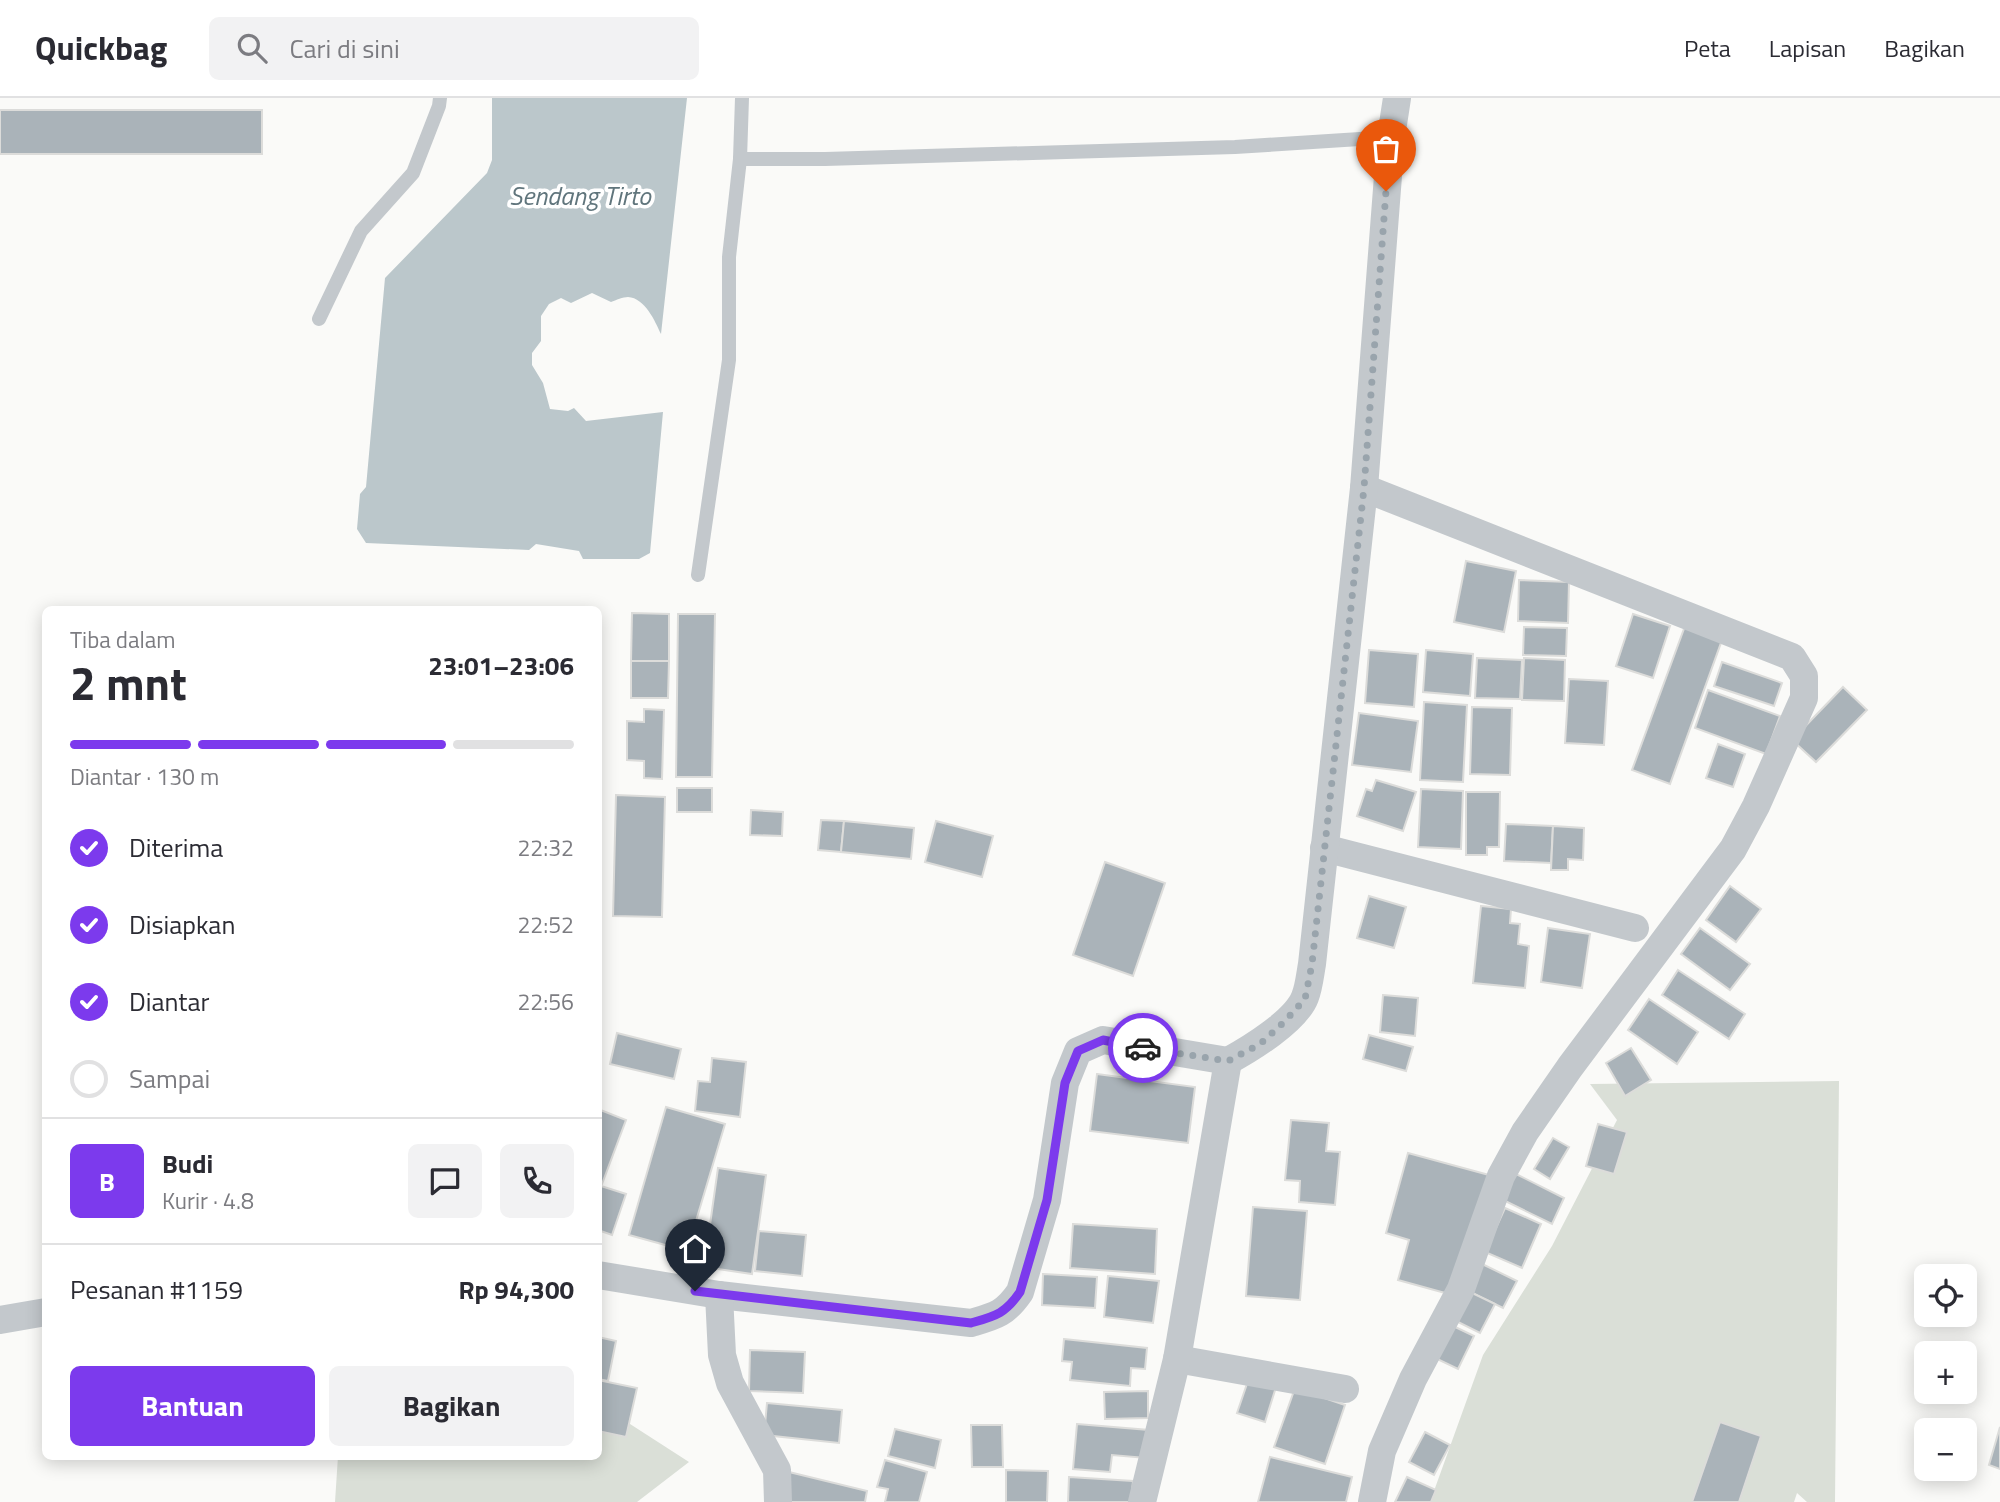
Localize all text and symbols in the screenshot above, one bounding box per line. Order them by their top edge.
search box [209,17,699,80]
text: Quickbag [35,23,167,73]
icon: search [233,29,271,67]
text: Cari di sini [289,29,400,68]
text: Peta [1684,30,1731,66]
text: Lapisan [1769,30,1846,66]
text: Bagikan [1884,30,1965,66]
pin [1356,119,1416,191]
icon: bag [1367,130,1405,168]
water label: Sendang Tirto [509,176,652,215]
text: Tiba dalam [70,622,176,657]
text: 23:01–23:06 [428,646,574,685]
text: 2 mnt [70,648,187,718]
text: Diantar · 130 m [70,759,219,794]
text: Diterima [129,828,223,867]
icon: check [70,829,108,867]
text: 22:32 [517,830,574,865]
text: Disiapkan [129,905,235,944]
icon: check [70,906,108,944]
text: 22:52 [517,907,574,942]
text: Diantar [129,982,210,1021]
icon: check [70,983,108,1021]
text: 22:56 [517,984,574,1019]
courier [1108,1013,1178,1083]
icon: car [1124,1029,1162,1067]
text: Sampai [129,1059,210,1098]
text: Budi [162,1144,213,1183]
button: chat [408,1144,482,1218]
button: phone [500,1144,574,1218]
text: B [99,1162,115,1201]
text: Kurir · 4.8 [162,1183,254,1218]
pin [665,1219,725,1291]
icon: home [676,1230,714,1268]
map controls [1914,1264,1977,1481]
button: locate [1914,1264,1977,1327]
text: Pesanan #1159 [70,1270,243,1309]
text: Rp 94,300 [458,1270,574,1309]
button: + [1914,1341,1977,1404]
button: Bantuan [70,1366,315,1446]
button: Bagikan [329,1366,574,1446]
button: − [1914,1418,1977,1481]

